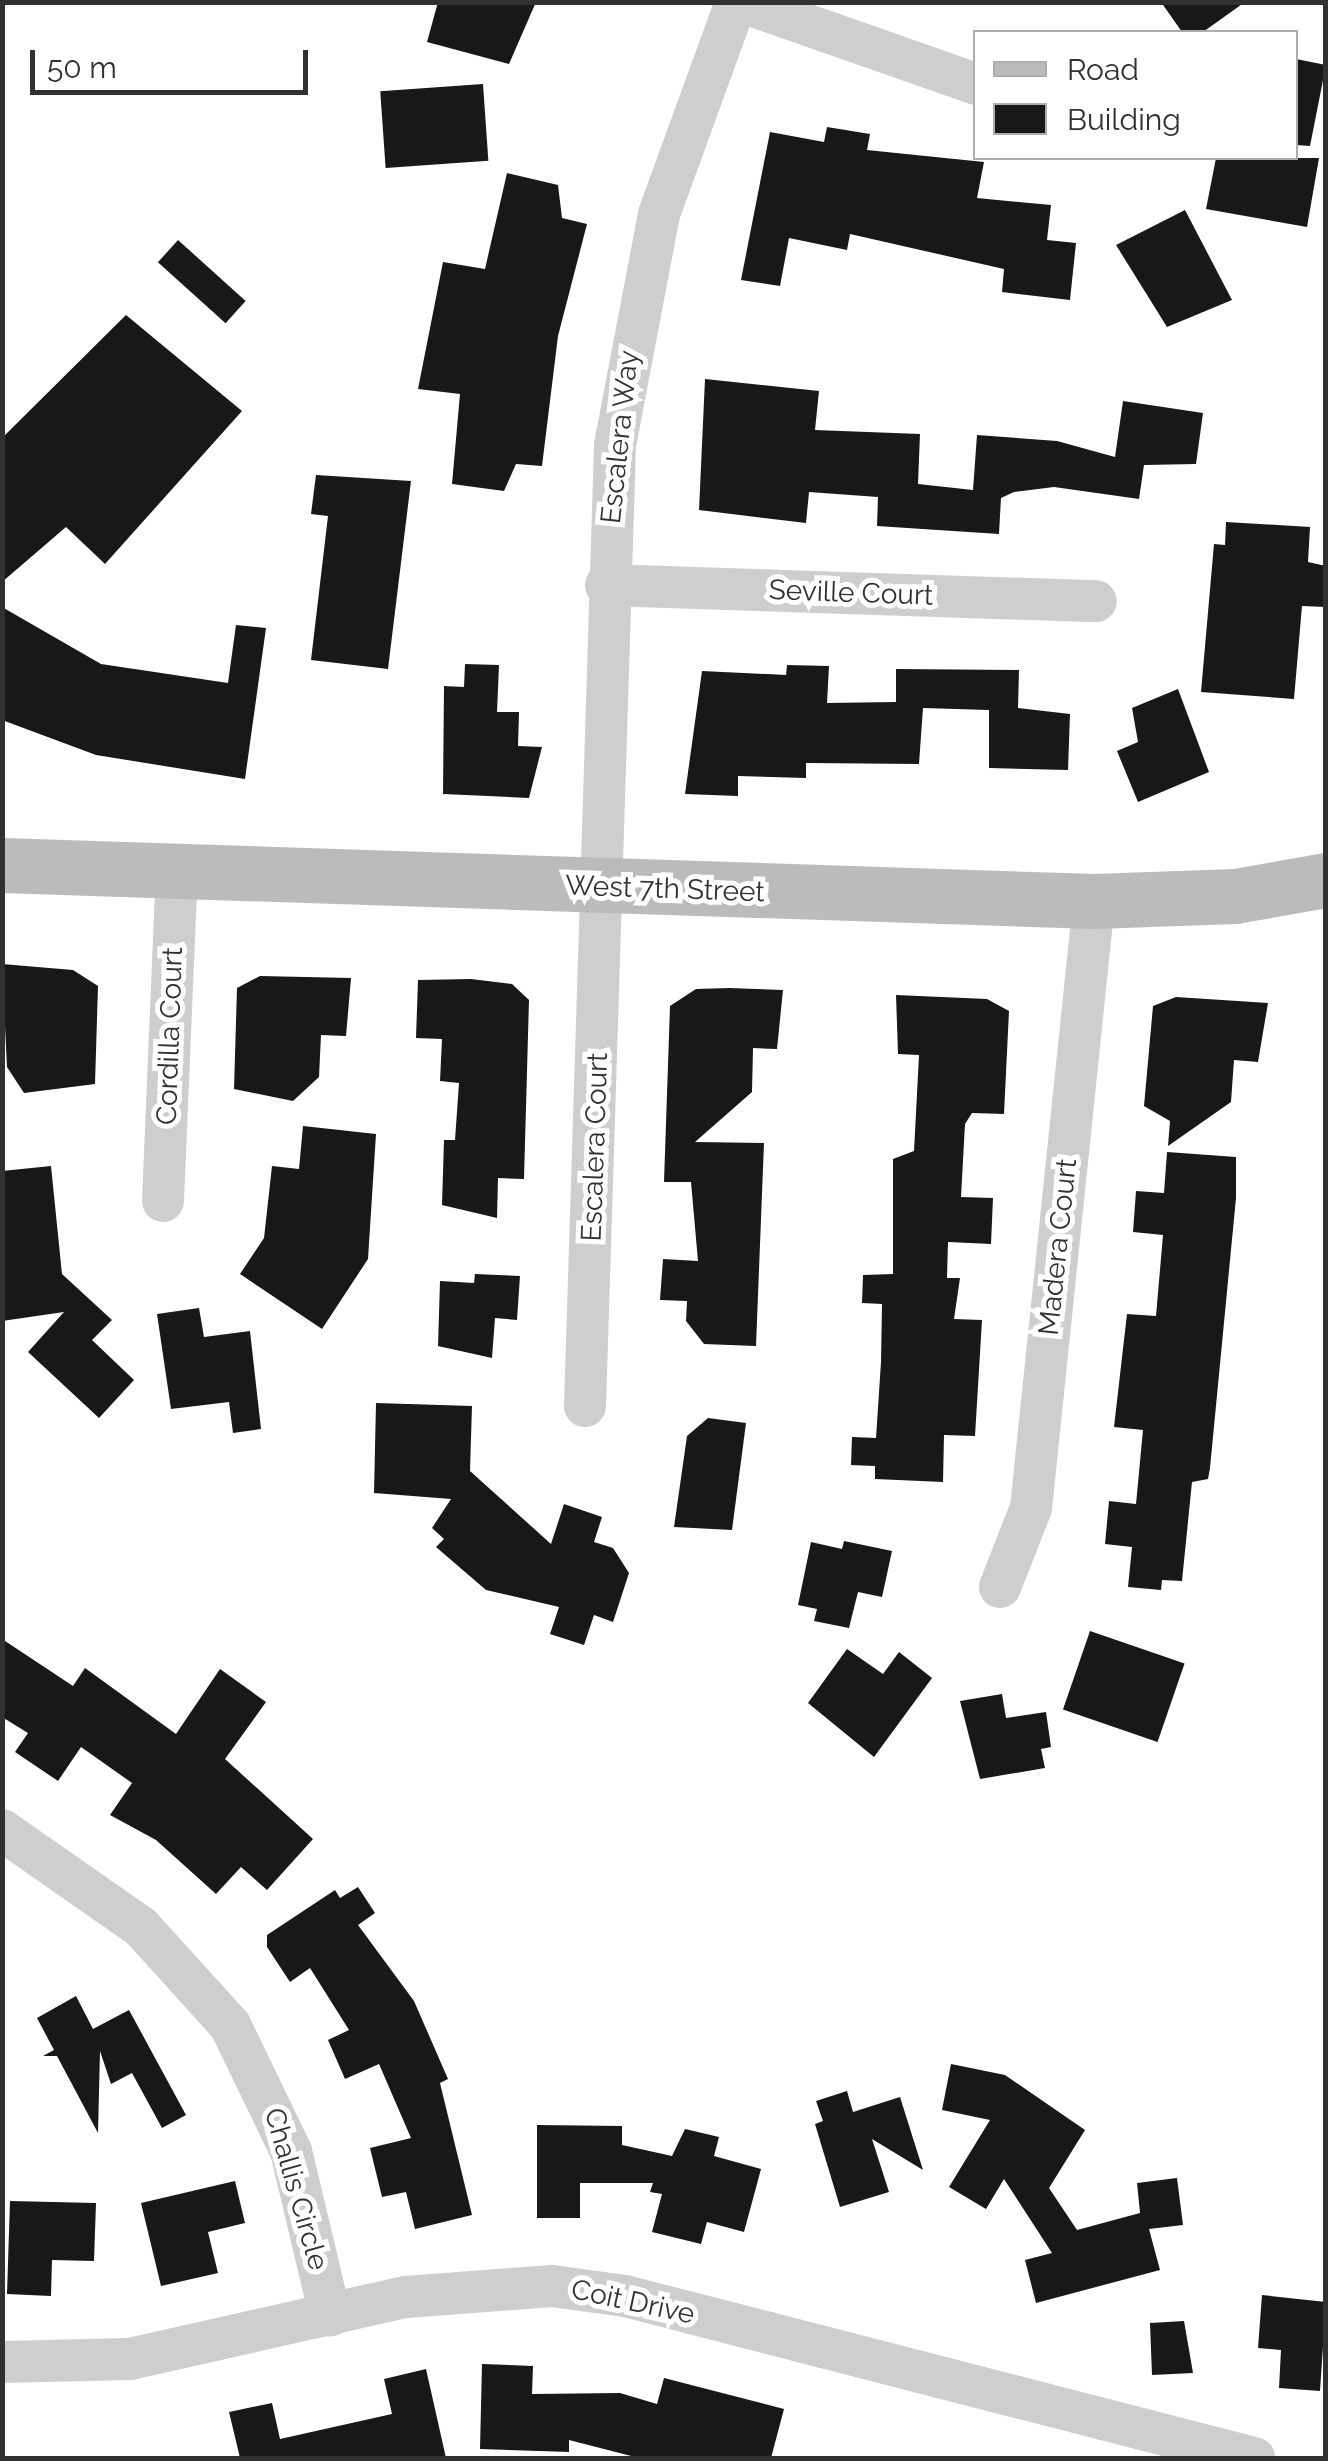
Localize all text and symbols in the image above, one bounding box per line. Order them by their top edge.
scale bar [35,30,312,92]
legend [973,30,1298,160]
text: 50 m [47,50,117,85]
text: Road [1067,52,1139,87]
text: Building [1067,102,1181,137]
street label: Escalera Way [594,348,646,526]
street label: Seville Court [768,573,934,613]
street label: West 7th Street [565,869,765,909]
street label: Cordilla Court [150,946,190,1126]
street label: Escalera Court [575,1052,615,1242]
street label: Madera Court [1032,1157,1084,1337]
street label: Challis Circle [257,2104,335,2274]
street label: Coit Drive [568,2273,698,2331]

